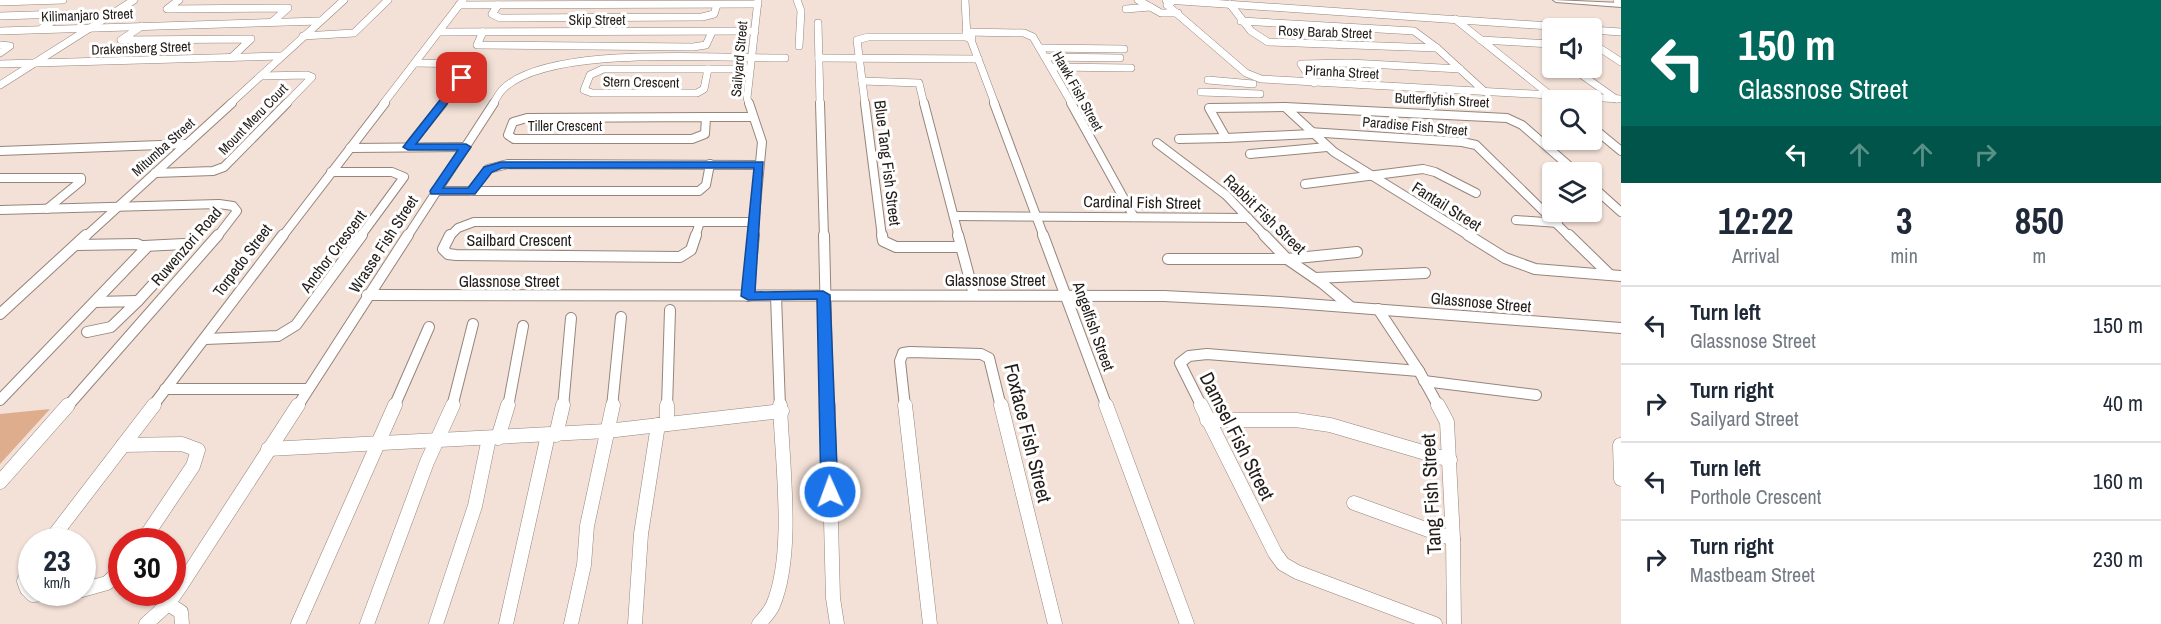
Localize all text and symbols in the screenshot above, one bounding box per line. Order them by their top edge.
street label: Kilimanjaro Street [41,4,133,26]
street label: Skip Street [569,11,625,29]
text: 150 m [1738,17,1836,73]
map controls [1542,18,1602,222]
button: sound [1542,18,1602,78]
street label: Sailyard Street [727,20,751,98]
street label: Rosy Barab Street [1278,21,1372,43]
icon: left [1639,24,1717,102]
street label: Drakensberg Street [91,37,191,59]
street label: Hawk Fish Street [1049,48,1107,134]
pin [436,52,487,103]
icon: arrive [445,61,478,94]
street label: Piranha Street [1305,61,1379,83]
text: Glassnose Street [1738,71,1908,107]
street label: Stern Crescent [603,72,679,92]
street label: Mount Meru Court [214,79,292,159]
street label: Butterflyfish Street [1394,89,1490,111]
button: search [1542,90,1602,150]
street label: Blue Tang Fish Street [869,99,907,227]
street label: Paradise Fish Street [1362,112,1468,140]
street label: Mitumba Street [128,114,198,180]
street label: Tiller Crescent [528,117,602,135]
icon: left [1780,138,1813,171]
icon: ahead [1843,138,1876,171]
icon: ahead [1906,138,1939,171]
icon: right [1969,138,2002,171]
button: layers [1542,162,1602,222]
street label: Rabbit Fish Street [1219,169,1311,259]
street label: Fantail Street [1408,176,1486,236]
street label: Cardinal Fish Street [1083,190,1201,214]
street label: Wrasse Fish Street [343,191,423,297]
text: 12:22 [1718,197,1793,245]
text: 3 [1896,197,1912,245]
text: 850 [2015,197,2064,245]
street label: Ruwenzori Road [146,202,226,290]
street label: Anchor Crescent [294,205,371,297]
street label: Torpedo Street [207,219,277,301]
street label: Sailbard Crescent [466,229,572,251]
text: Arrival [1732,242,1779,269]
text: min [1890,242,1918,269]
text: m [2033,242,2046,269]
street label: Glassnose Street [945,269,1046,291]
street label: Glassnose Street [459,270,560,292]
street label: Angelfish Street [1067,277,1120,374]
street label: Glassnose Street [1430,287,1532,317]
text: Turn left [1690,297,1761,327]
icon: left [1639,309,1672,342]
text: 150 m [2093,310,2143,340]
text: Glassnose Street [1690,327,1816,354]
street label: Foxface Fish Street [998,361,1059,506]
street label: Damsel Fish Street [1194,367,1282,505]
text: Turn right [1690,375,1774,405]
icon: right [1639,387,1672,420]
text: 40 m [2103,388,2143,418]
text: Sailyard Street [1690,405,1798,432]
street label: Tang Fish Street [1414,433,1447,555]
text: Turn left [1690,453,1761,483]
position arrow [798,460,862,524]
icon: left [1639,465,1672,498]
text: 160 m [2093,466,2143,496]
text: Porthole Crescent [1690,483,1821,510]
speed limit sign: 30 [108,528,186,606]
text: Turn right [1690,531,1774,561]
text: 23 [43,540,71,580]
icon: right [1639,543,1672,576]
text: 230 m [2093,544,2143,574]
text: Mastbeam Street [1690,561,1815,588]
text: km/h [44,572,70,593]

